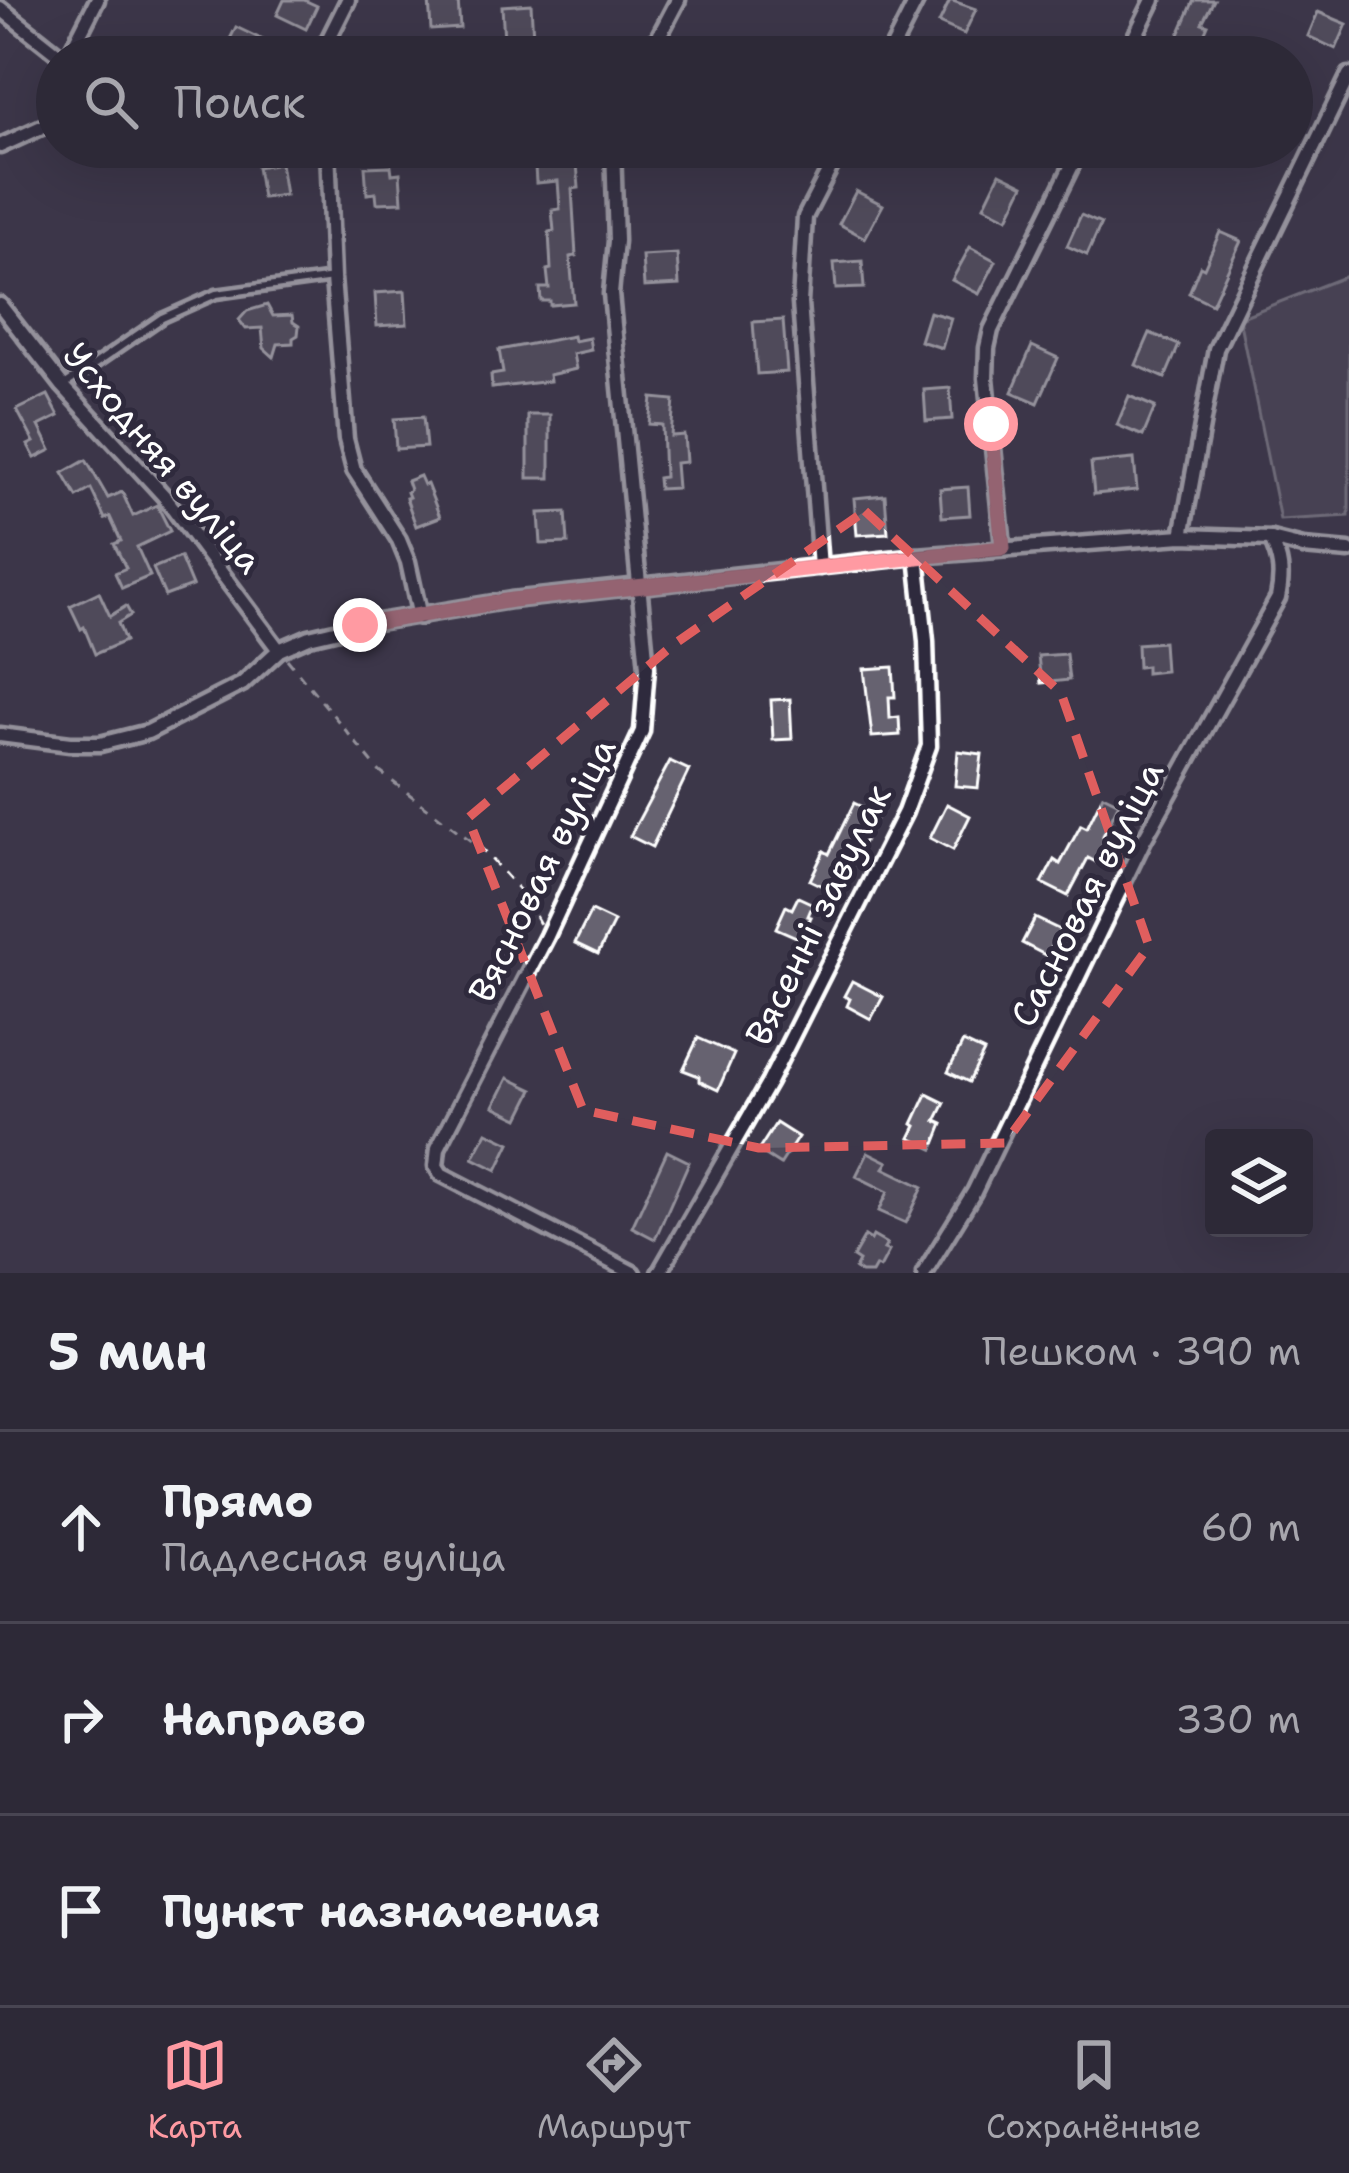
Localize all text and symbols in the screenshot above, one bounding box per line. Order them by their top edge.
search box [36,36,1313,168]
icon: search [78,69,144,135]
text: Поиск [174,72,305,132]
street label: Усходняя вуліца [52,332,274,584]
route start [964,397,1018,451]
route end [333,598,387,652]
street label: Вясновая вуліца [457,730,627,1010]
street label: Сасновая вуліца [999,753,1175,1035]
street label: Вясенні завулак [734,776,902,1054]
map controls [1205,1129,1313,1237]
button: layers [1205,1129,1313,1237]
text: 5 мин [48,1317,208,1385]
text: Пешком · 390 m [982,1325,1301,1377]
text: Прямо [162,1471,313,1531]
icon: ahead [48,1494,114,1560]
text: 60 m [1201,1501,1301,1553]
text: Падлесная вуліца [162,1531,505,1583]
icon: right [48,1686,114,1752]
text: Направо [162,1689,366,1749]
text: 330 m [1175,1693,1301,1745]
icon: arrive [48,1878,114,1944]
text: Пункт назначения [162,1881,601,1941]
tab: Карта [148,2032,242,2149]
tab: Маршрут [537,2032,691,2149]
tab: Сохранённые [986,2032,1201,2149]

